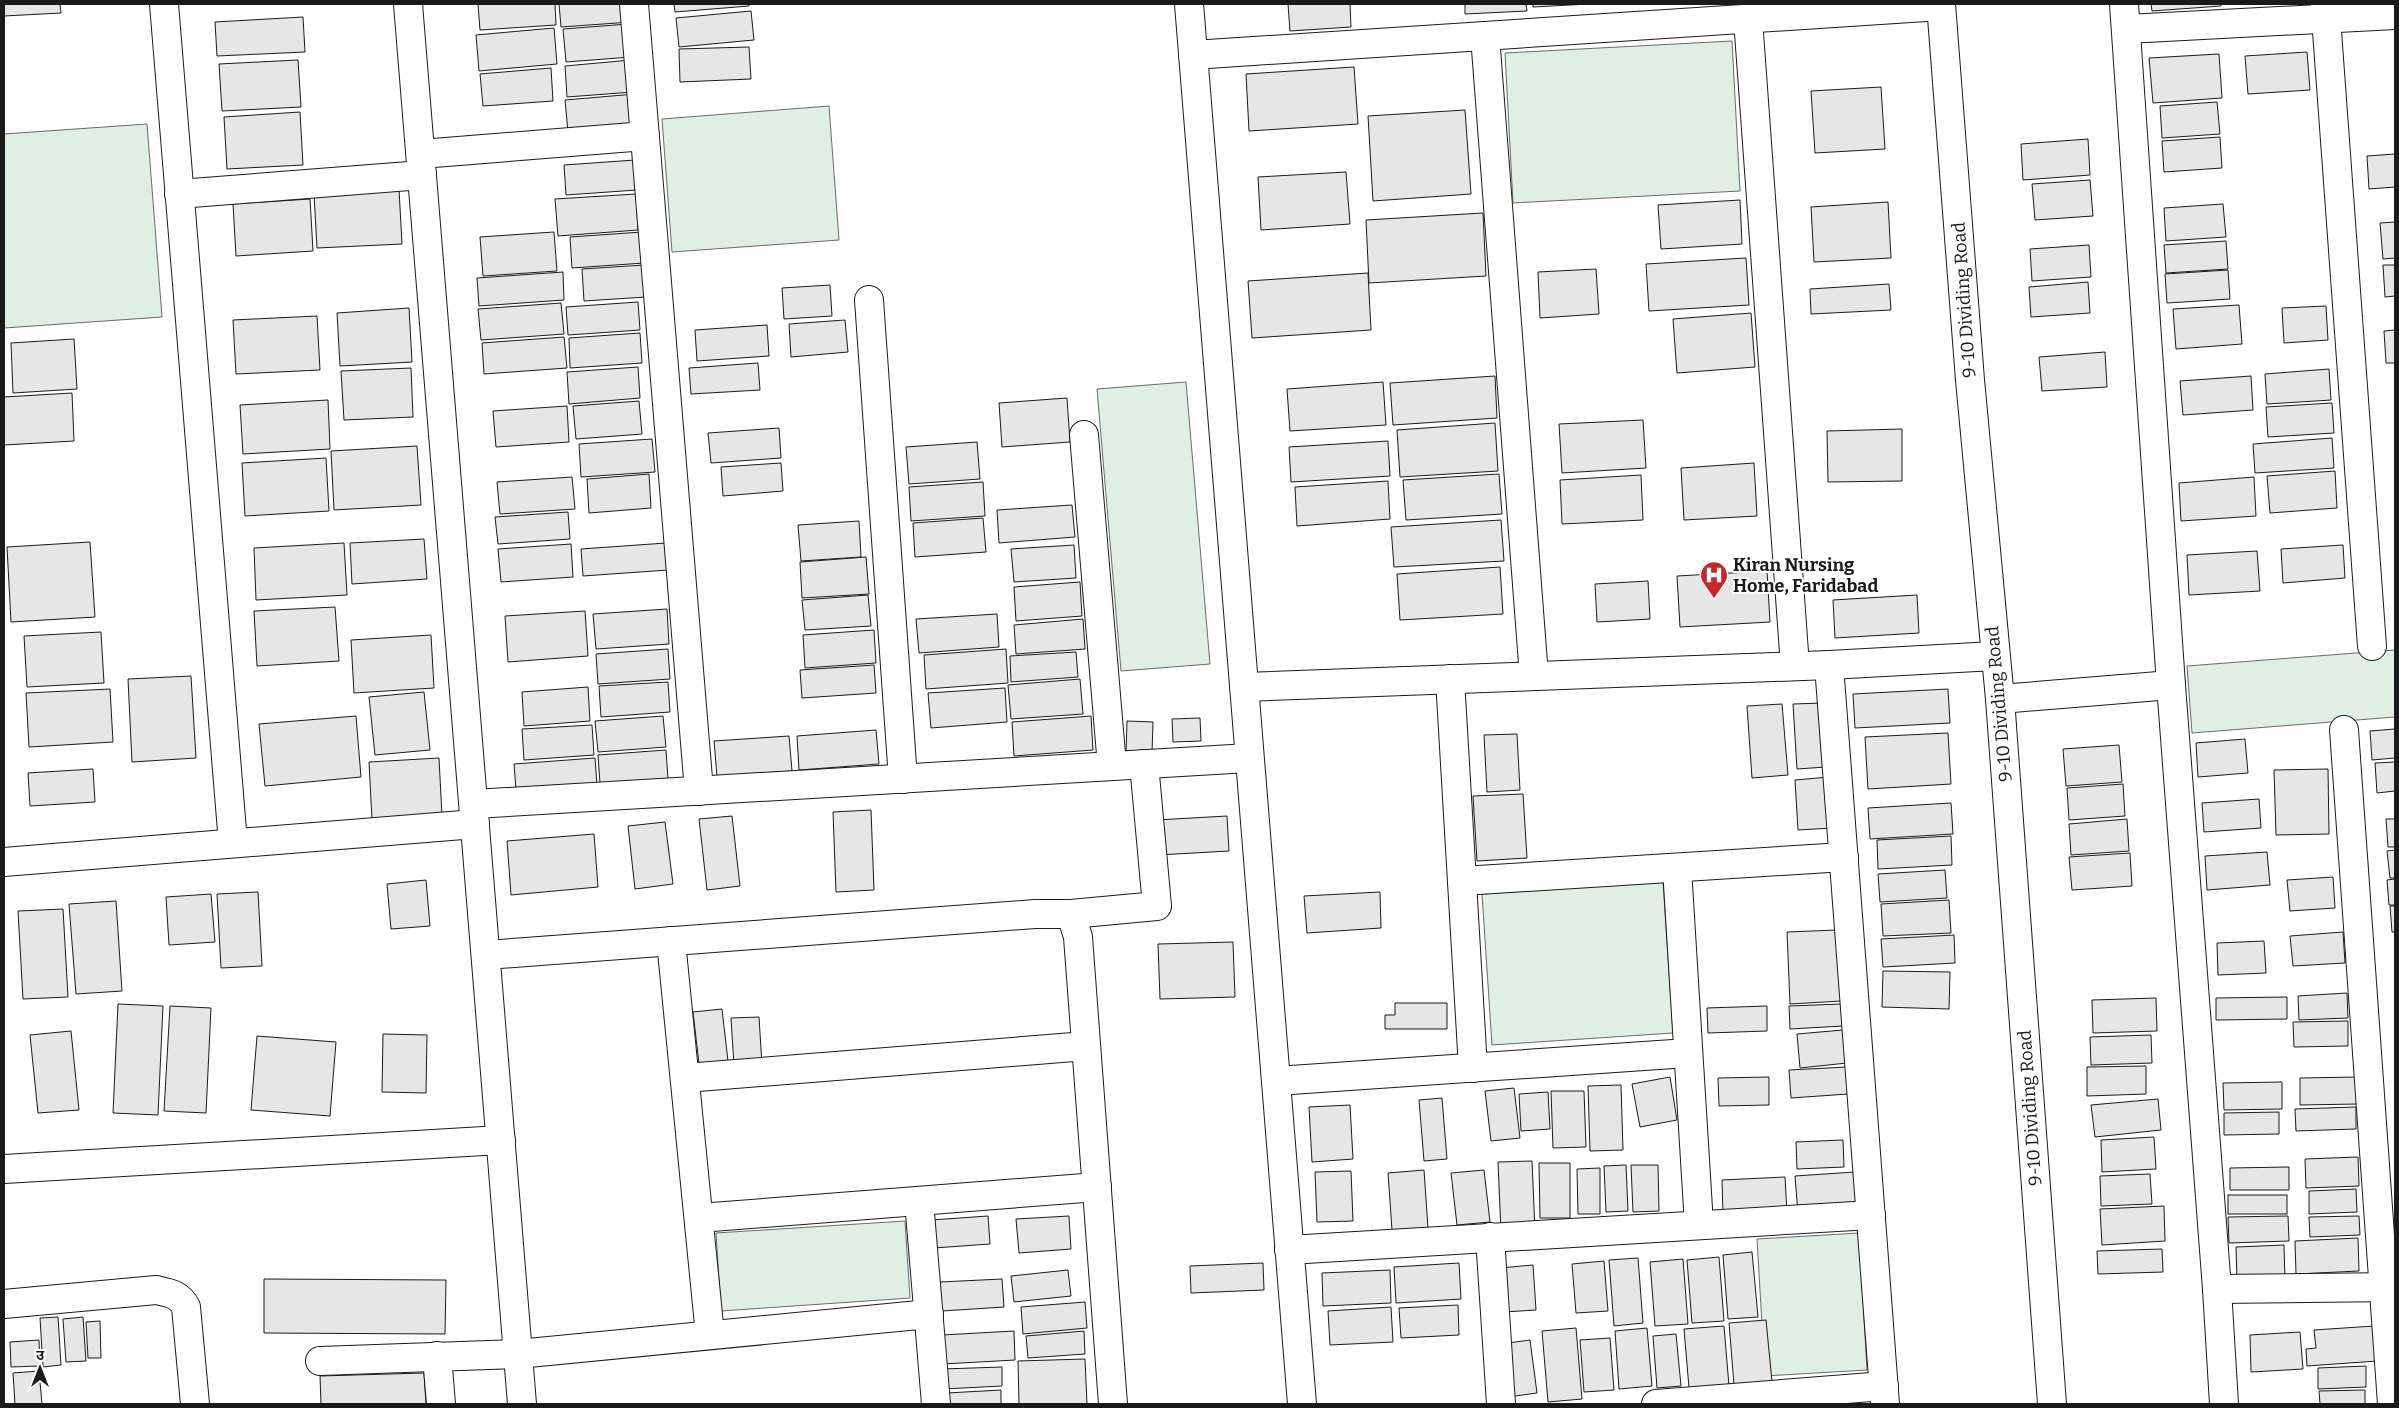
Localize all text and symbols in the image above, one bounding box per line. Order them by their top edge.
street label: 9-10 Dividing Road [1948,221,1980,379]
place label: Kiran Nursing Home, Faridabad [1733,554,1878,597]
hospital icon: Kiran Nursing Home, Faridabad [1699,560,1729,599]
street label: 9-10 Dividing Road [1981,625,2017,783]
street label: 9-10 Dividing Road [2014,1029,2046,1187]
north arrow [15,1343,65,1393]
text: उ [36,1347,45,1364]

